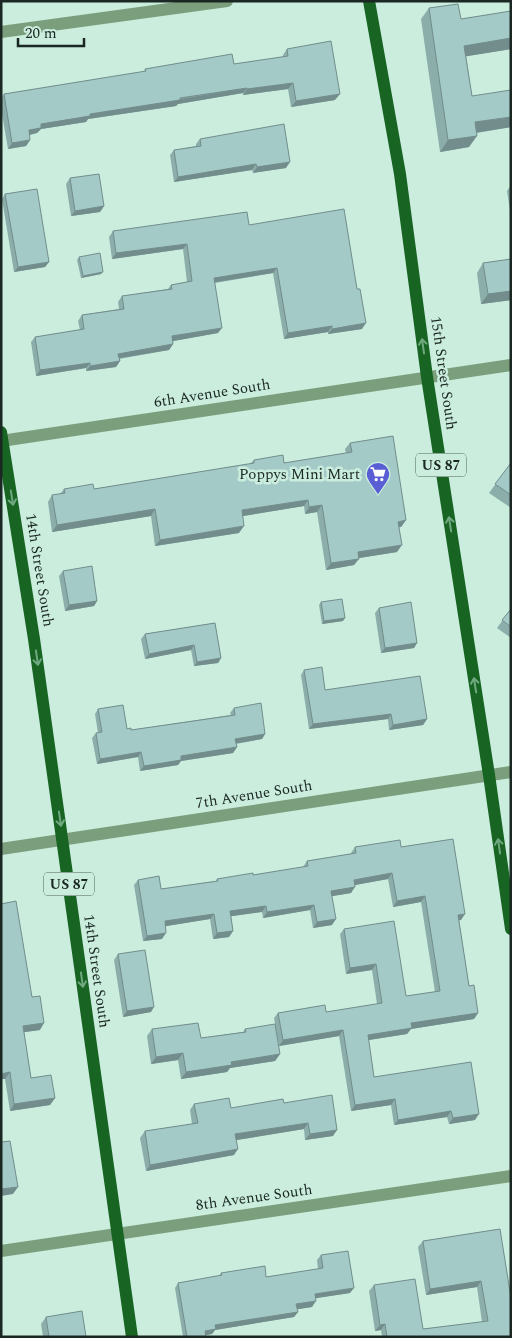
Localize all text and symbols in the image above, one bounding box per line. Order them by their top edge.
scale bar [18,15,84,47]
text: 20 m [25,22,57,45]
street label: 15th Street South [424,315,463,432]
one-way arrow [418,339,428,355]
street label: 6th Avenue South [152,373,272,414]
road number: US 87 [416,454,466,476]
supermarket icon: Poppys Mini Mart [365,461,391,495]
place label: Poppys Mini Mart [239,463,360,486]
one-way arrow [7,490,17,506]
street label: 14th Street South [19,512,60,629]
one-way arrow [445,517,455,533]
one-way arrow [32,650,42,666]
one-way arrow [470,677,480,693]
street label: 7th Avenue South [194,774,314,815]
one-way arrow [55,811,65,827]
one-way arrow [494,838,504,854]
road number: US 87 [44,872,94,896]
street label: 14th Street South [77,913,116,1030]
one-way arrow [77,972,87,988]
street label: 8th Avenue South [194,1178,314,1217]

